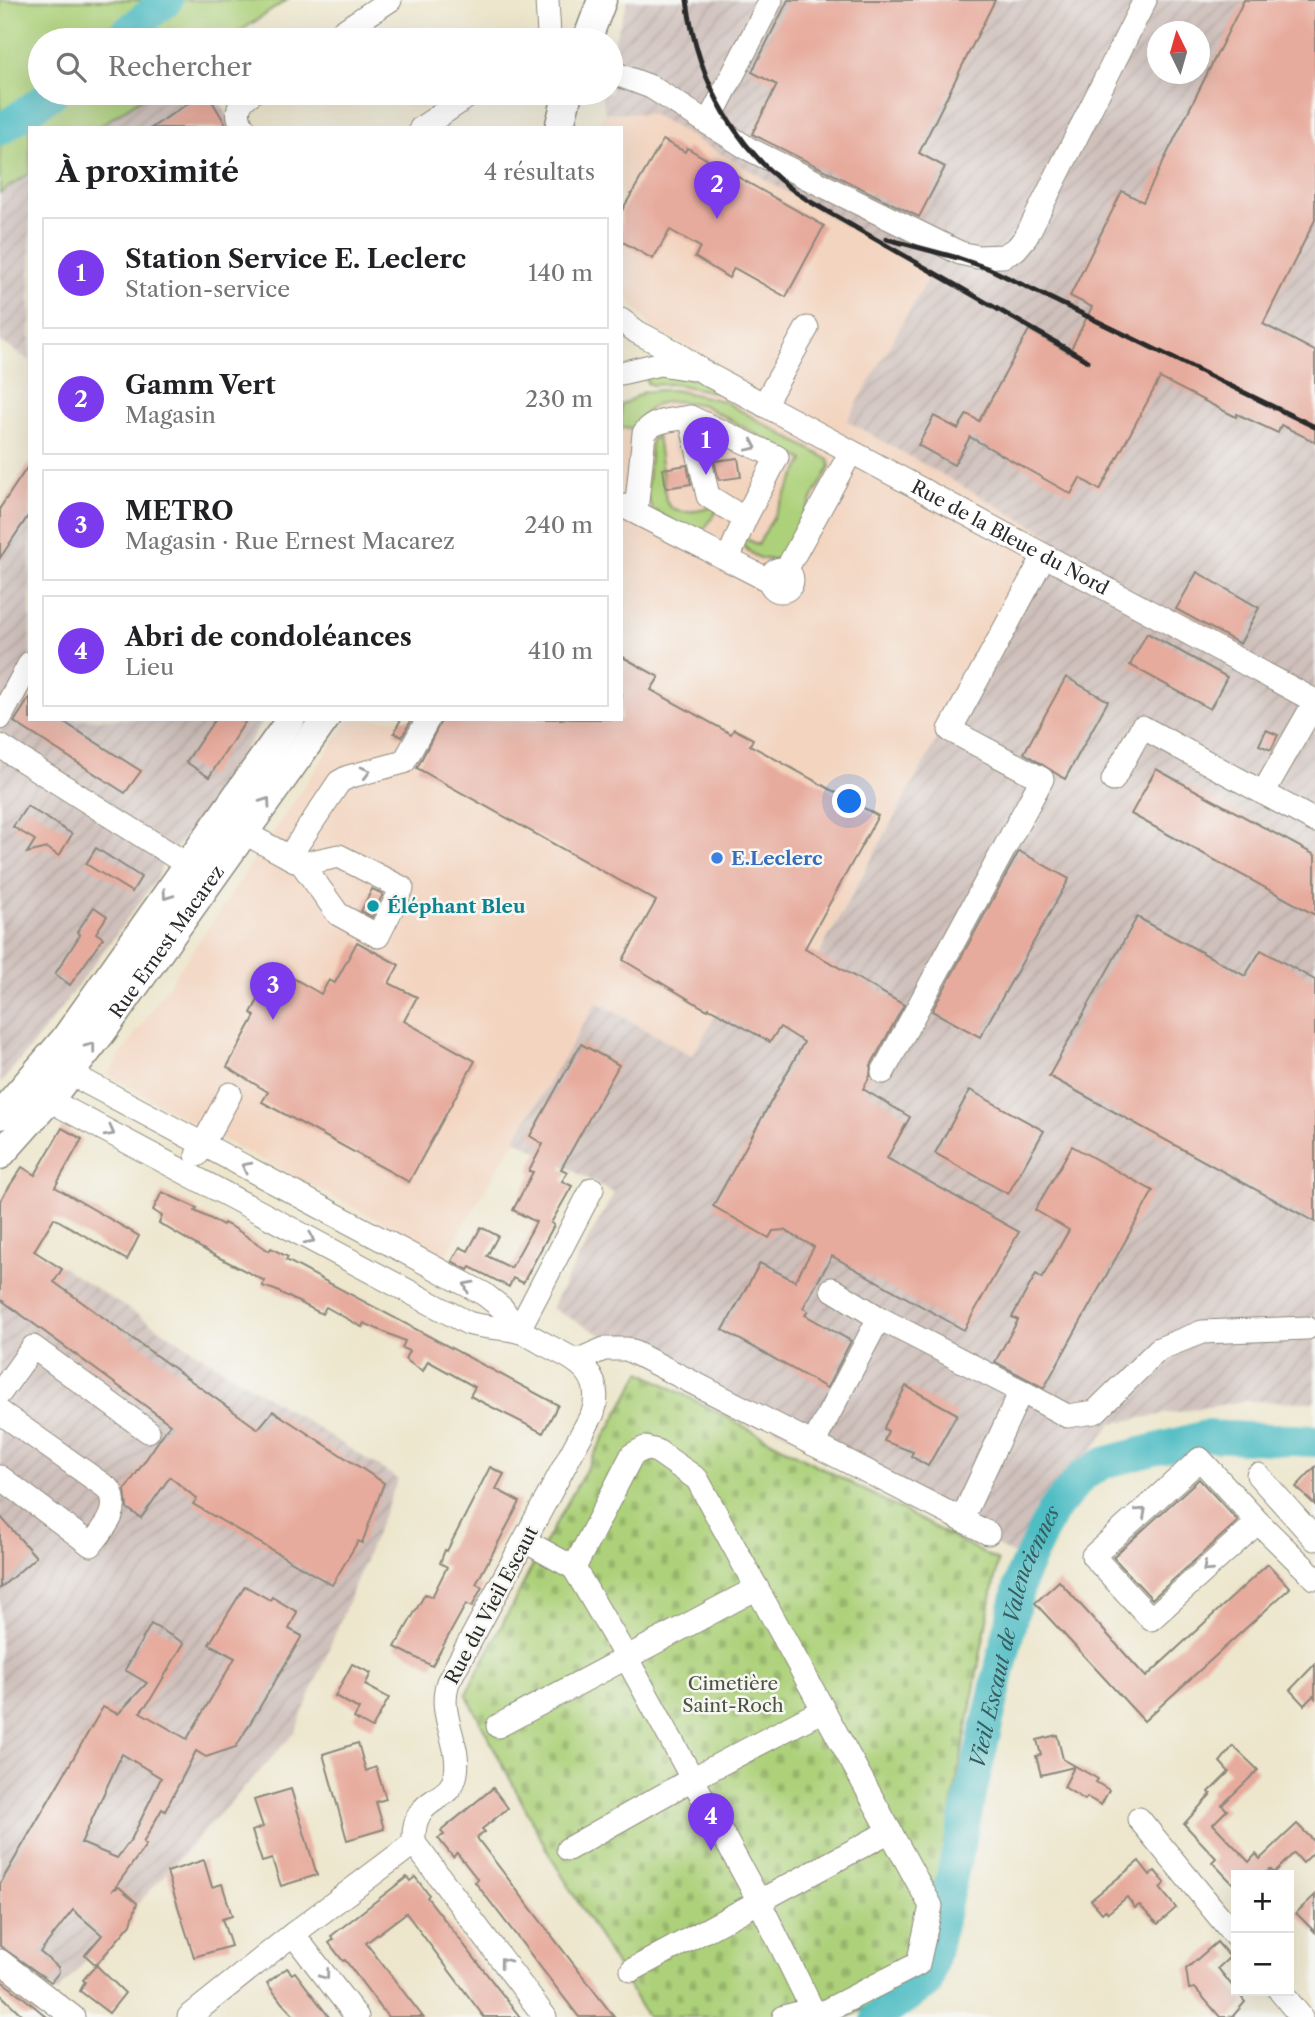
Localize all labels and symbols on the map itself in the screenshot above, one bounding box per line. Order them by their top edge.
north arrow [1147,21,1210,84]
pin: 2 [694,161,740,219]
pin: 1 [683,417,729,475]
one-way arrow [745,437,758,451]
street label: Rue de la Bleue du Nord [907,475,1113,600]
one-way arrow [360,766,372,780]
your location [832,784,866,818]
one-way arrow [258,797,270,810]
place label: E.Leclerc [731,847,823,870]
marker: E.Leclerc [709,850,725,866]
street label: Rue Ernest Macarez [105,861,229,1023]
one-way arrow [163,887,175,900]
place label: Éléphant Bleu [387,895,526,918]
marker: Éléphant Bleu [365,898,381,914]
pin: 3 [250,962,296,1020]
one-way arrow [83,1042,95,1054]
one-way arrow [102,1124,115,1137]
one-way arrow [241,1162,253,1175]
one-way arrow [303,1230,316,1244]
one-way arrow [463,1281,476,1294]
water label: Vieil Escaut de Valenciennes [964,1499,1065,1770]
one-way arrow [1134,1508,1147,1520]
street label: Rue du Vieil Escaut [440,1522,543,1688]
one-way arrow [1203,1560,1216,1572]
park label: Cimetière Saint-Roch [682,1672,784,1717]
pin: 4 [688,1793,734,1851]
one-way arrow [500,1958,513,1970]
one-way arrow [317,1968,330,1980]

